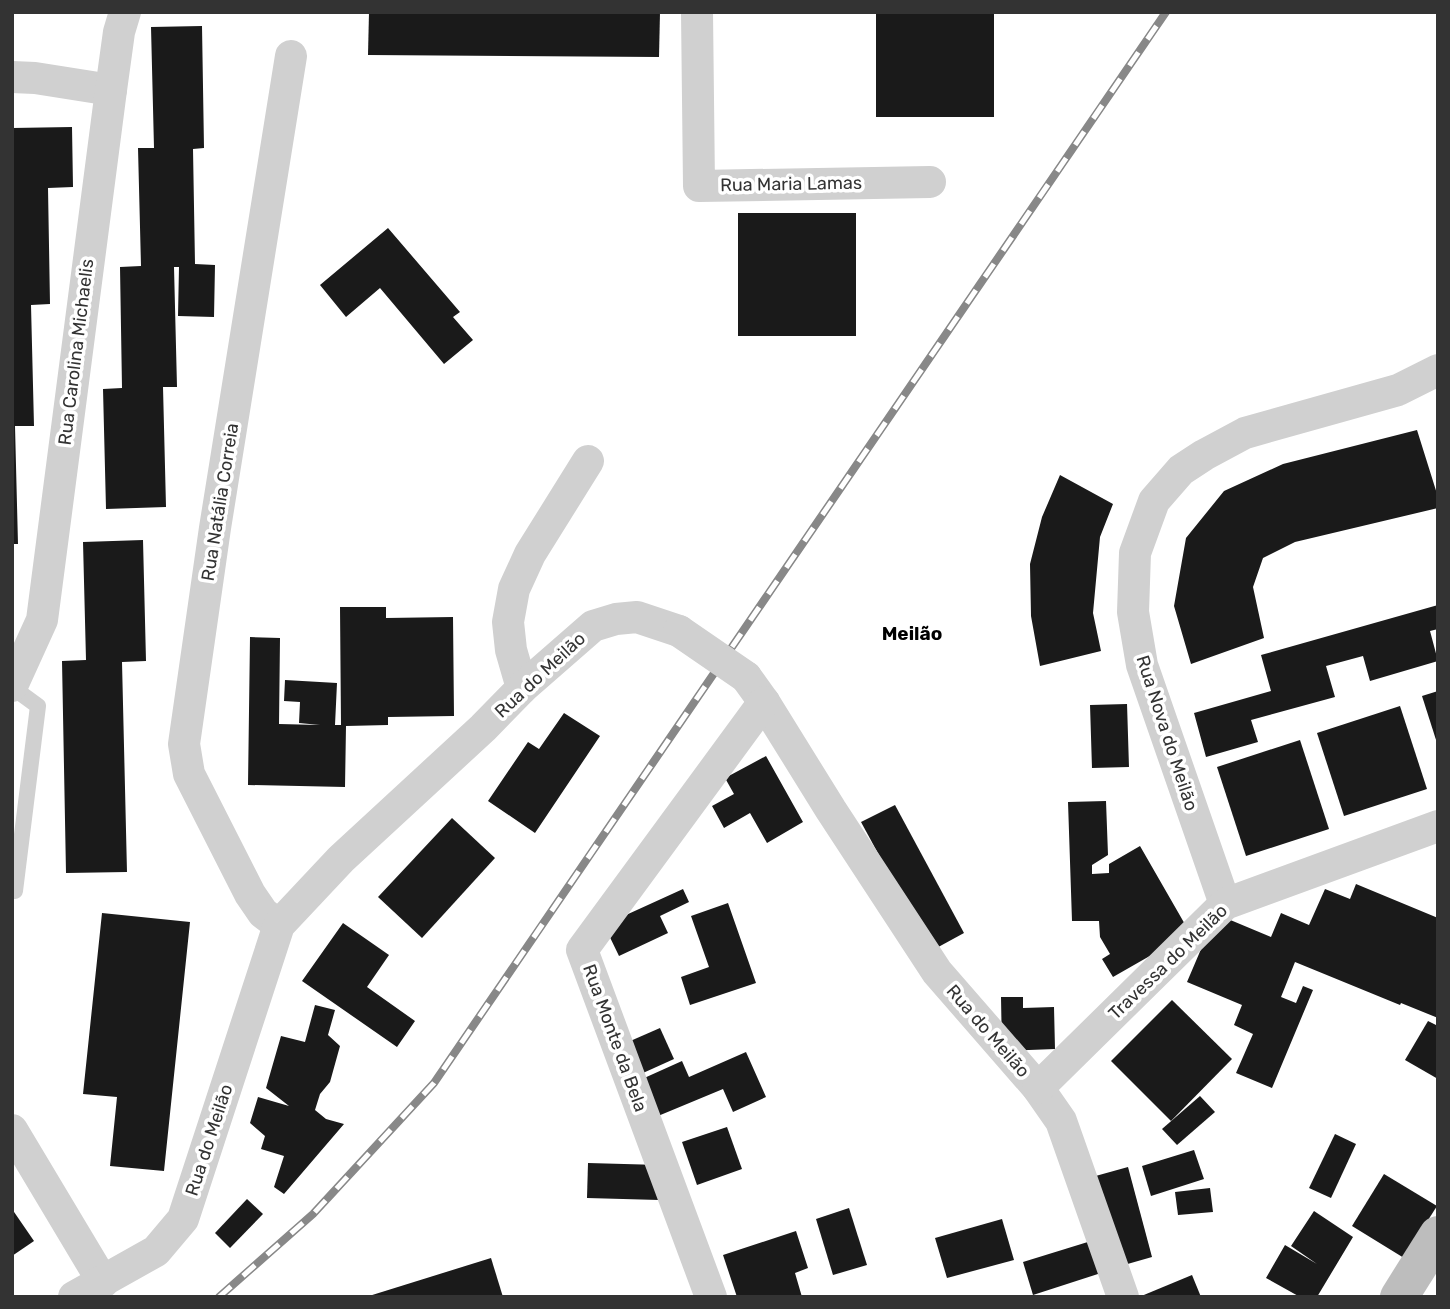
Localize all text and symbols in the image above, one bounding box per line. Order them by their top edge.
street label: Rua Maria Lamas [720,172,862,196]
street label: Rua Carolina Michaelis [54,258,98,446]
street label: Rua Natália Correia [197,421,243,583]
district label: Meilão [882,622,942,645]
street label: Rua do Meilão [490,627,590,723]
street label: Rua Nova do Meilão [1131,652,1203,814]
street label: Travessa do Meilão [1104,900,1232,1024]
street label: Rua Monte da Bela [578,961,652,1115]
street label: Rua do Meilão [942,980,1034,1082]
street label: Rua do Meilão [181,1082,237,1198]

